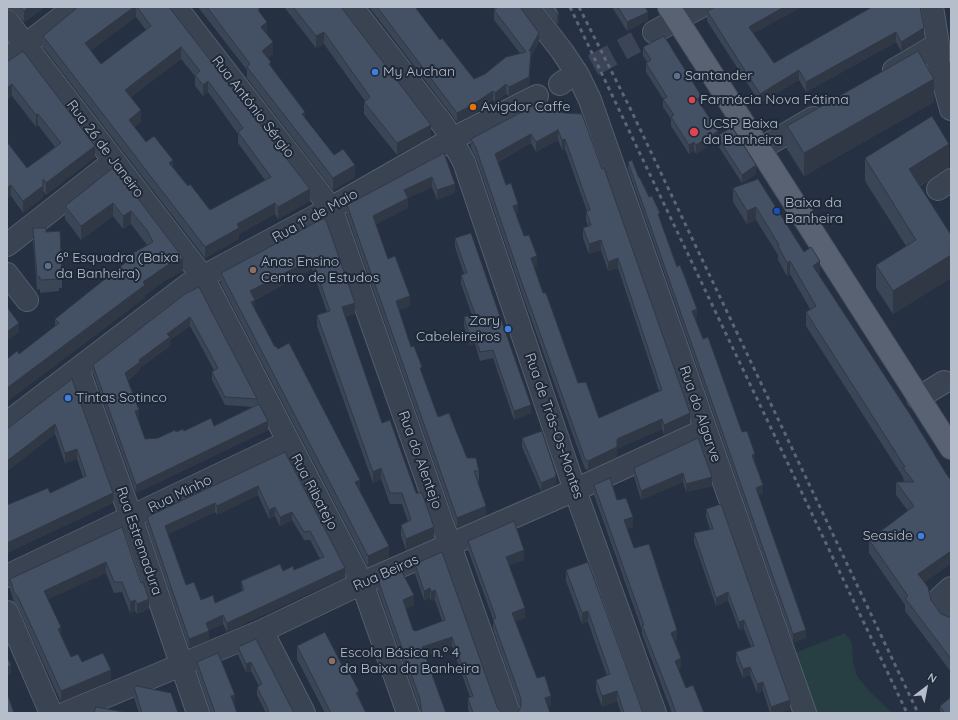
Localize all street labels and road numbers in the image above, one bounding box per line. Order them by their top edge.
street label: Rua António Sérgio [208,53,298,161]
street label: Rua 26 de Janeiro [63,97,147,201]
street label: Rua 1º de Maio [269,186,361,246]
street label: Rua de Trás-Os-Montes [521,351,587,501]
street label: Rua do Algarve [676,364,724,464]
street label: Rua do Alentejo [394,409,446,511]
street label: Rua Ribatejo [287,451,341,533]
street label: Rua Minho [145,471,215,517]
street label: Rua Estremadura [113,485,165,597]
street label: Rua Beiras [351,551,421,595]

